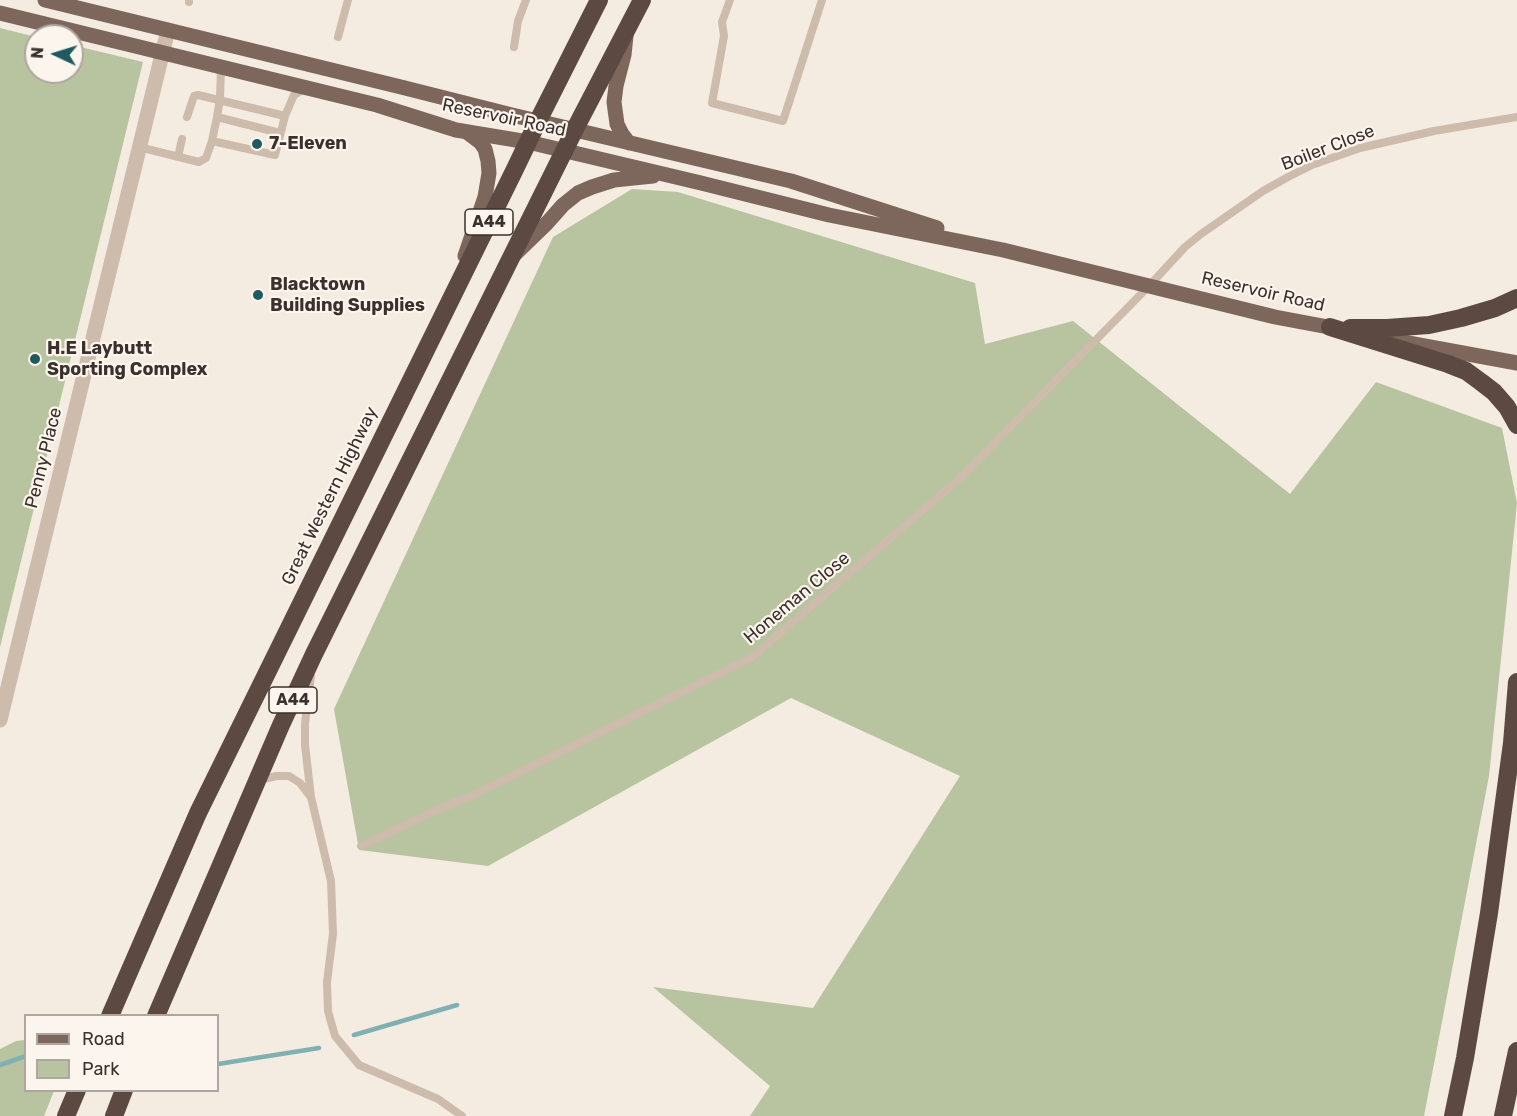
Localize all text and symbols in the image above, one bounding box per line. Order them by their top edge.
north arrow [24,24,84,84]
text: N [28,46,47,59]
street label: Reservoir Road [440,94,568,142]
street label: Boiler Close [1278,120,1378,176]
place label: 7-Eleven [269,133,347,155]
marker: 7-Eleven [250,137,264,151]
road number: A44 [465,209,513,235]
street label: Reservoir Road [1199,267,1327,317]
place label: Blacktown Building Supplies [270,274,425,316]
marker: Blacktown Building Supplies [251,288,265,302]
place label: H.E Laybutt Sporting Complex [47,338,207,380]
marker: H.E Laybutt Sporting Complex [28,352,42,366]
street label: Great Western Highway [277,403,383,589]
street label: Penny Place [21,405,67,511]
street label: Honeman Close [740,548,854,648]
road number: A44 [269,687,317,713]
legend [24,1014,219,1092]
text: Road [82,1028,125,1050]
text: Park [82,1058,119,1080]

